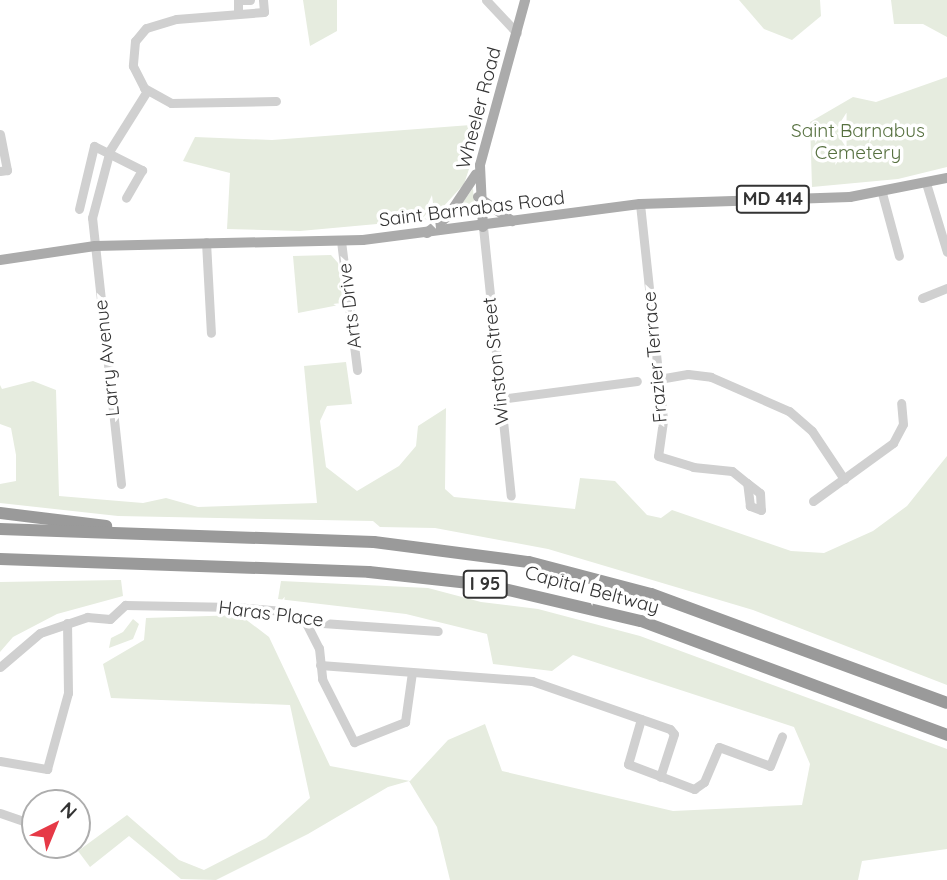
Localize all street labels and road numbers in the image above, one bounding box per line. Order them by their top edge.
street label: Wheeler Road [452,45,506,171]
road number: MD 414 [734,184,812,214]
street label: Saint Barnabas Road [378,186,566,232]
street label: Arts Drive [333,262,367,350]
street label: Frazier Terrace [638,290,672,424]
street label: Winston Street [478,296,514,426]
street label: Larry Avenue [90,299,124,417]
street label: Capital Beltway [522,561,662,619]
road number: I 95 [462,570,508,598]
street label: Haras Place [217,596,325,632]

